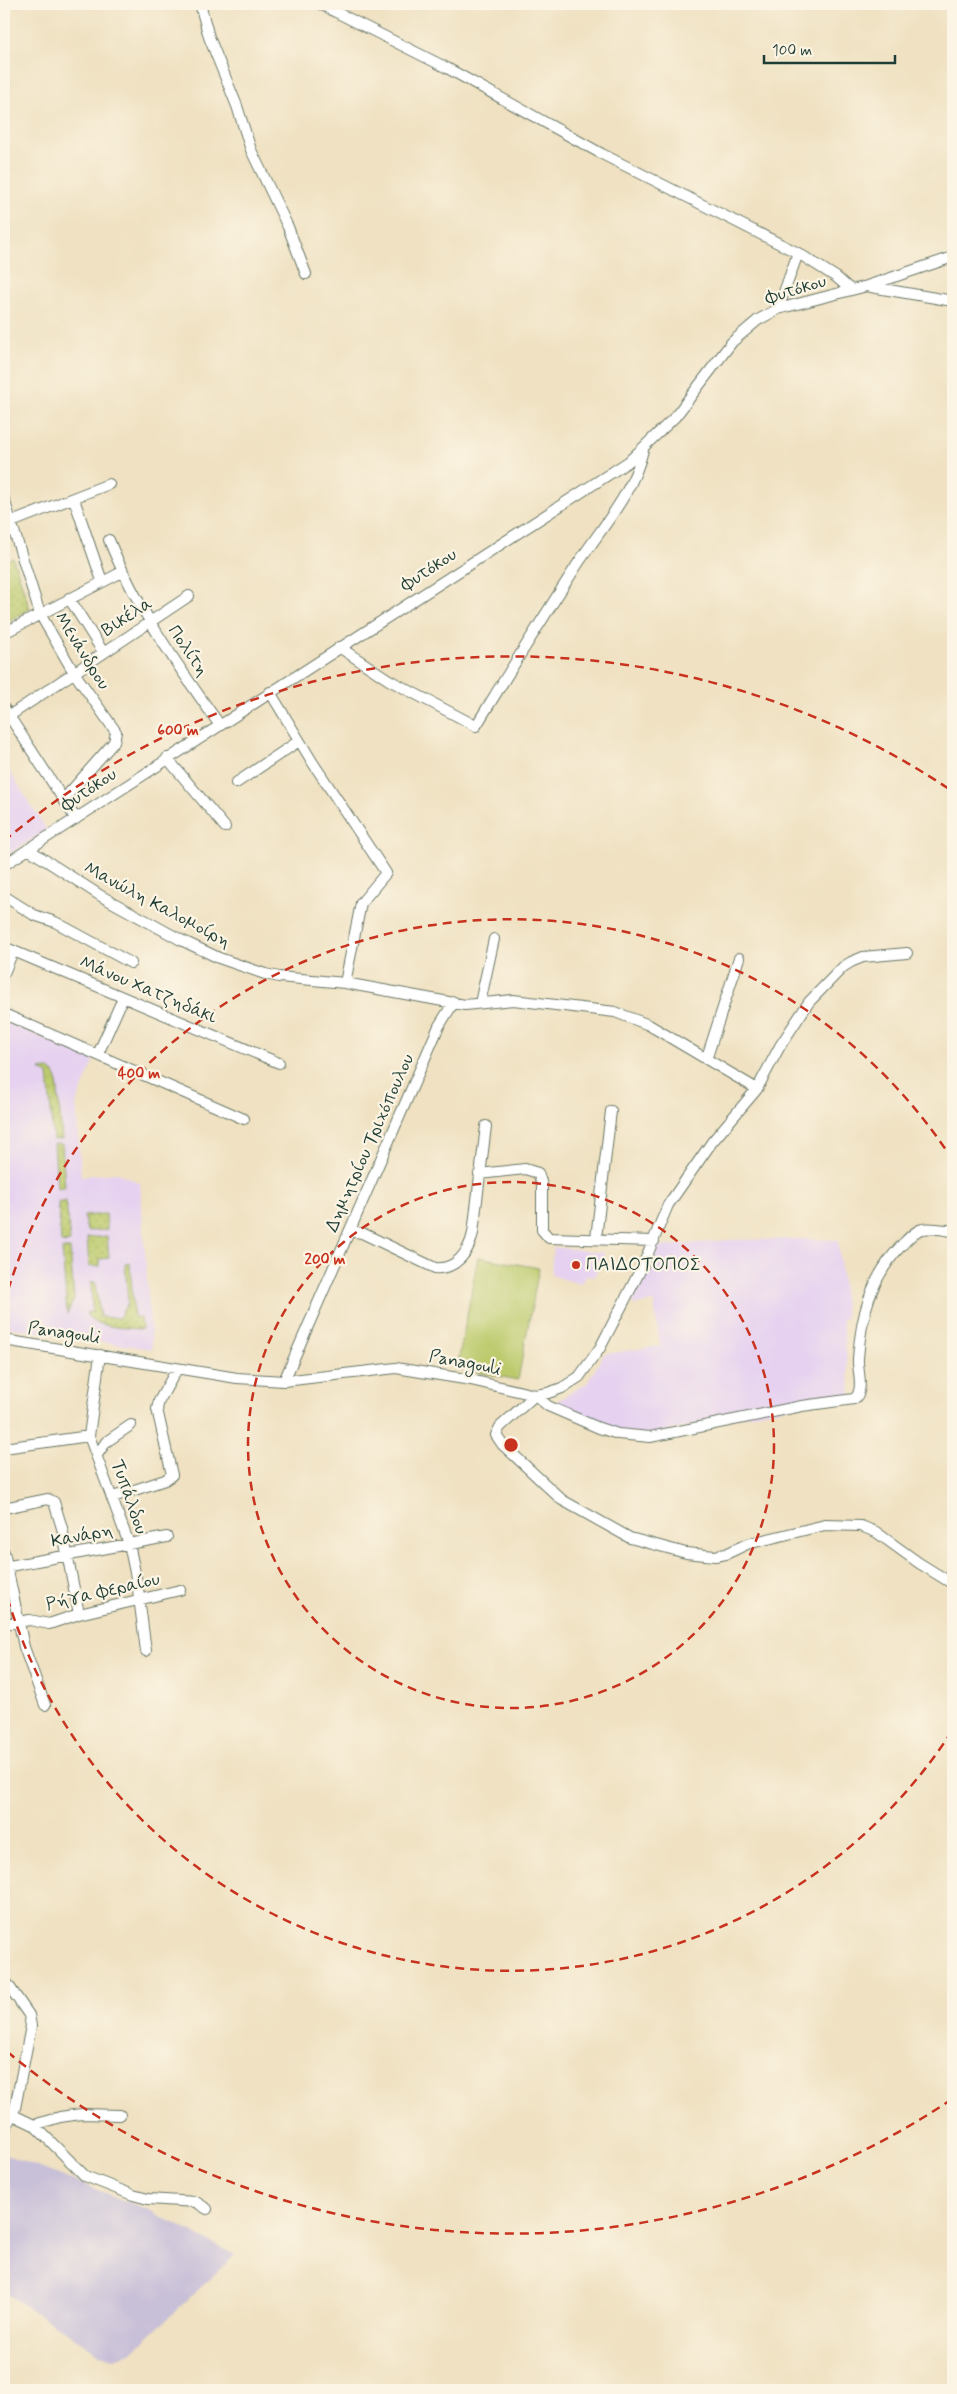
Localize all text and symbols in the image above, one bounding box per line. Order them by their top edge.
scale bar [764,32,896,64]
text: 100 m [772,41,812,61]
street label: Φυτόκου [762,269,829,311]
street label: Φυτόκου [395,543,462,598]
street label: Βικέλα [96,591,157,642]
street label: Μενάνδρου [49,608,115,694]
street label: Πολίτη [162,620,214,682]
text: 600 m [157,721,199,741]
street label: Φυτόκου [56,763,122,818]
street label: Μανώλη Καλομοίρη [79,856,235,954]
street label: Μάνου Χατζηδάκι [76,950,221,1030]
street label: Δημητρίου Τριχόπουλου [320,1050,420,1236]
text: 400 m [118,1064,160,1084]
text: 200 m [305,1250,346,1270]
place label: ΠΑΙΔΟΤΟΠΟΣ [586,1253,701,1277]
marker: ΠΑΙΔΟΤΟΠΟΣ [570,1259,582,1271]
street label: Panagouli [26,1316,102,1351]
street label: Panagouli [427,1344,503,1383]
centre of rings [502,1436,520,1454]
street label: Τυπάλδου [105,1457,153,1537]
street label: Κανάρη [49,1518,115,1554]
street label: Ρήγα Φεραίου [44,1567,162,1617]

